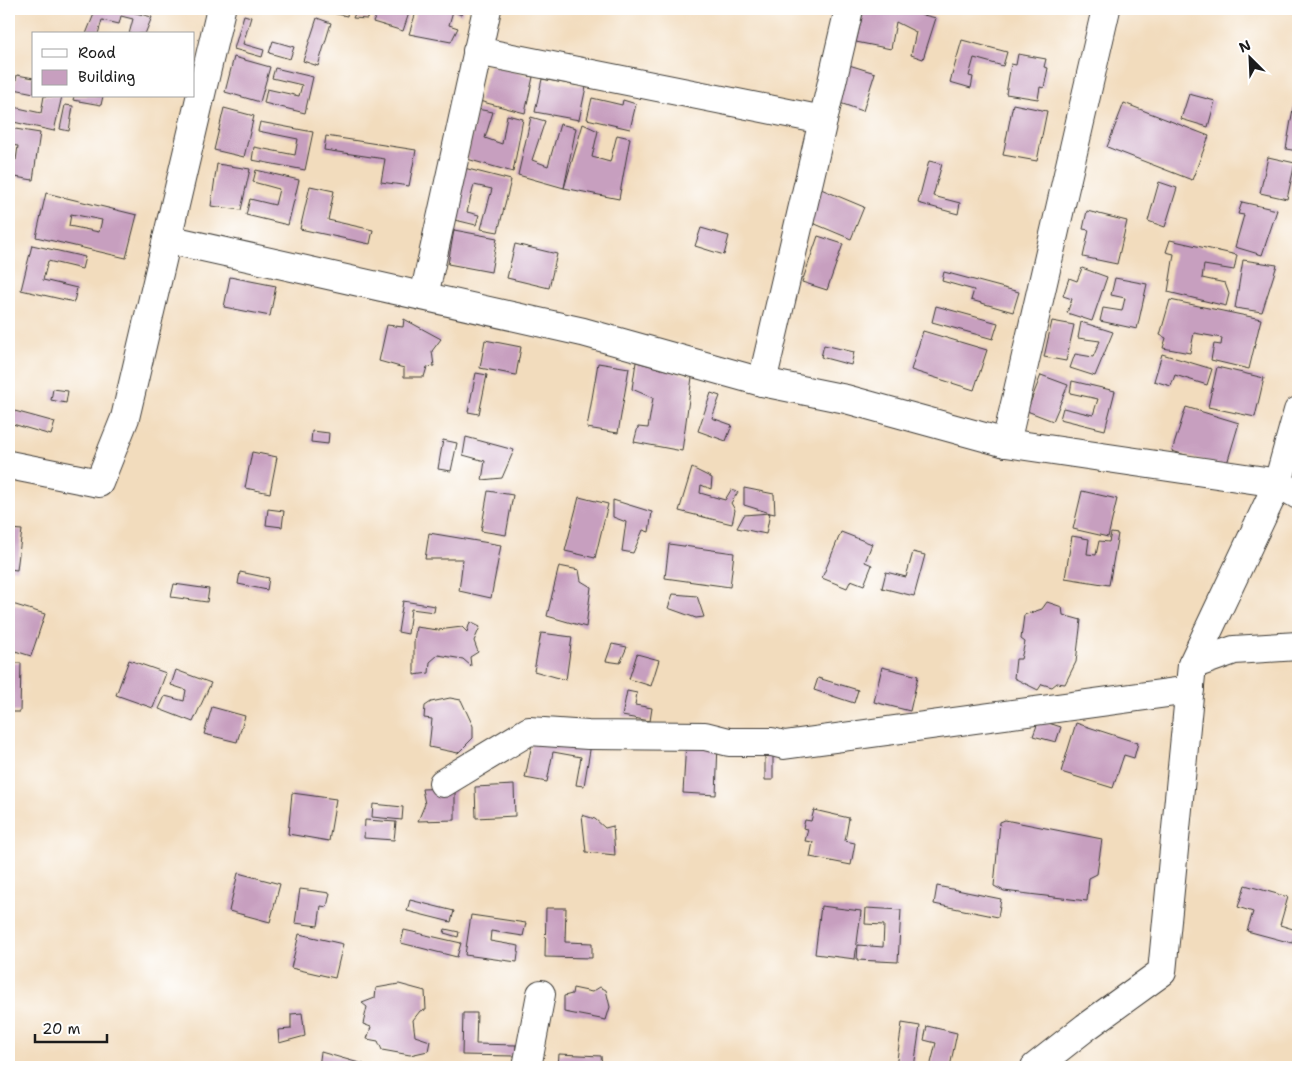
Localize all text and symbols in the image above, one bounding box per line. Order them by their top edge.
legend [32,32,195,98]
north arrow [1224,32,1274,82]
text: N [1236,36,1253,57]
text: Road [78,43,116,63]
text: Building [78,67,135,87]
scale bar [35,1011,108,1043]
text: 20 m [42,1019,81,1039]

